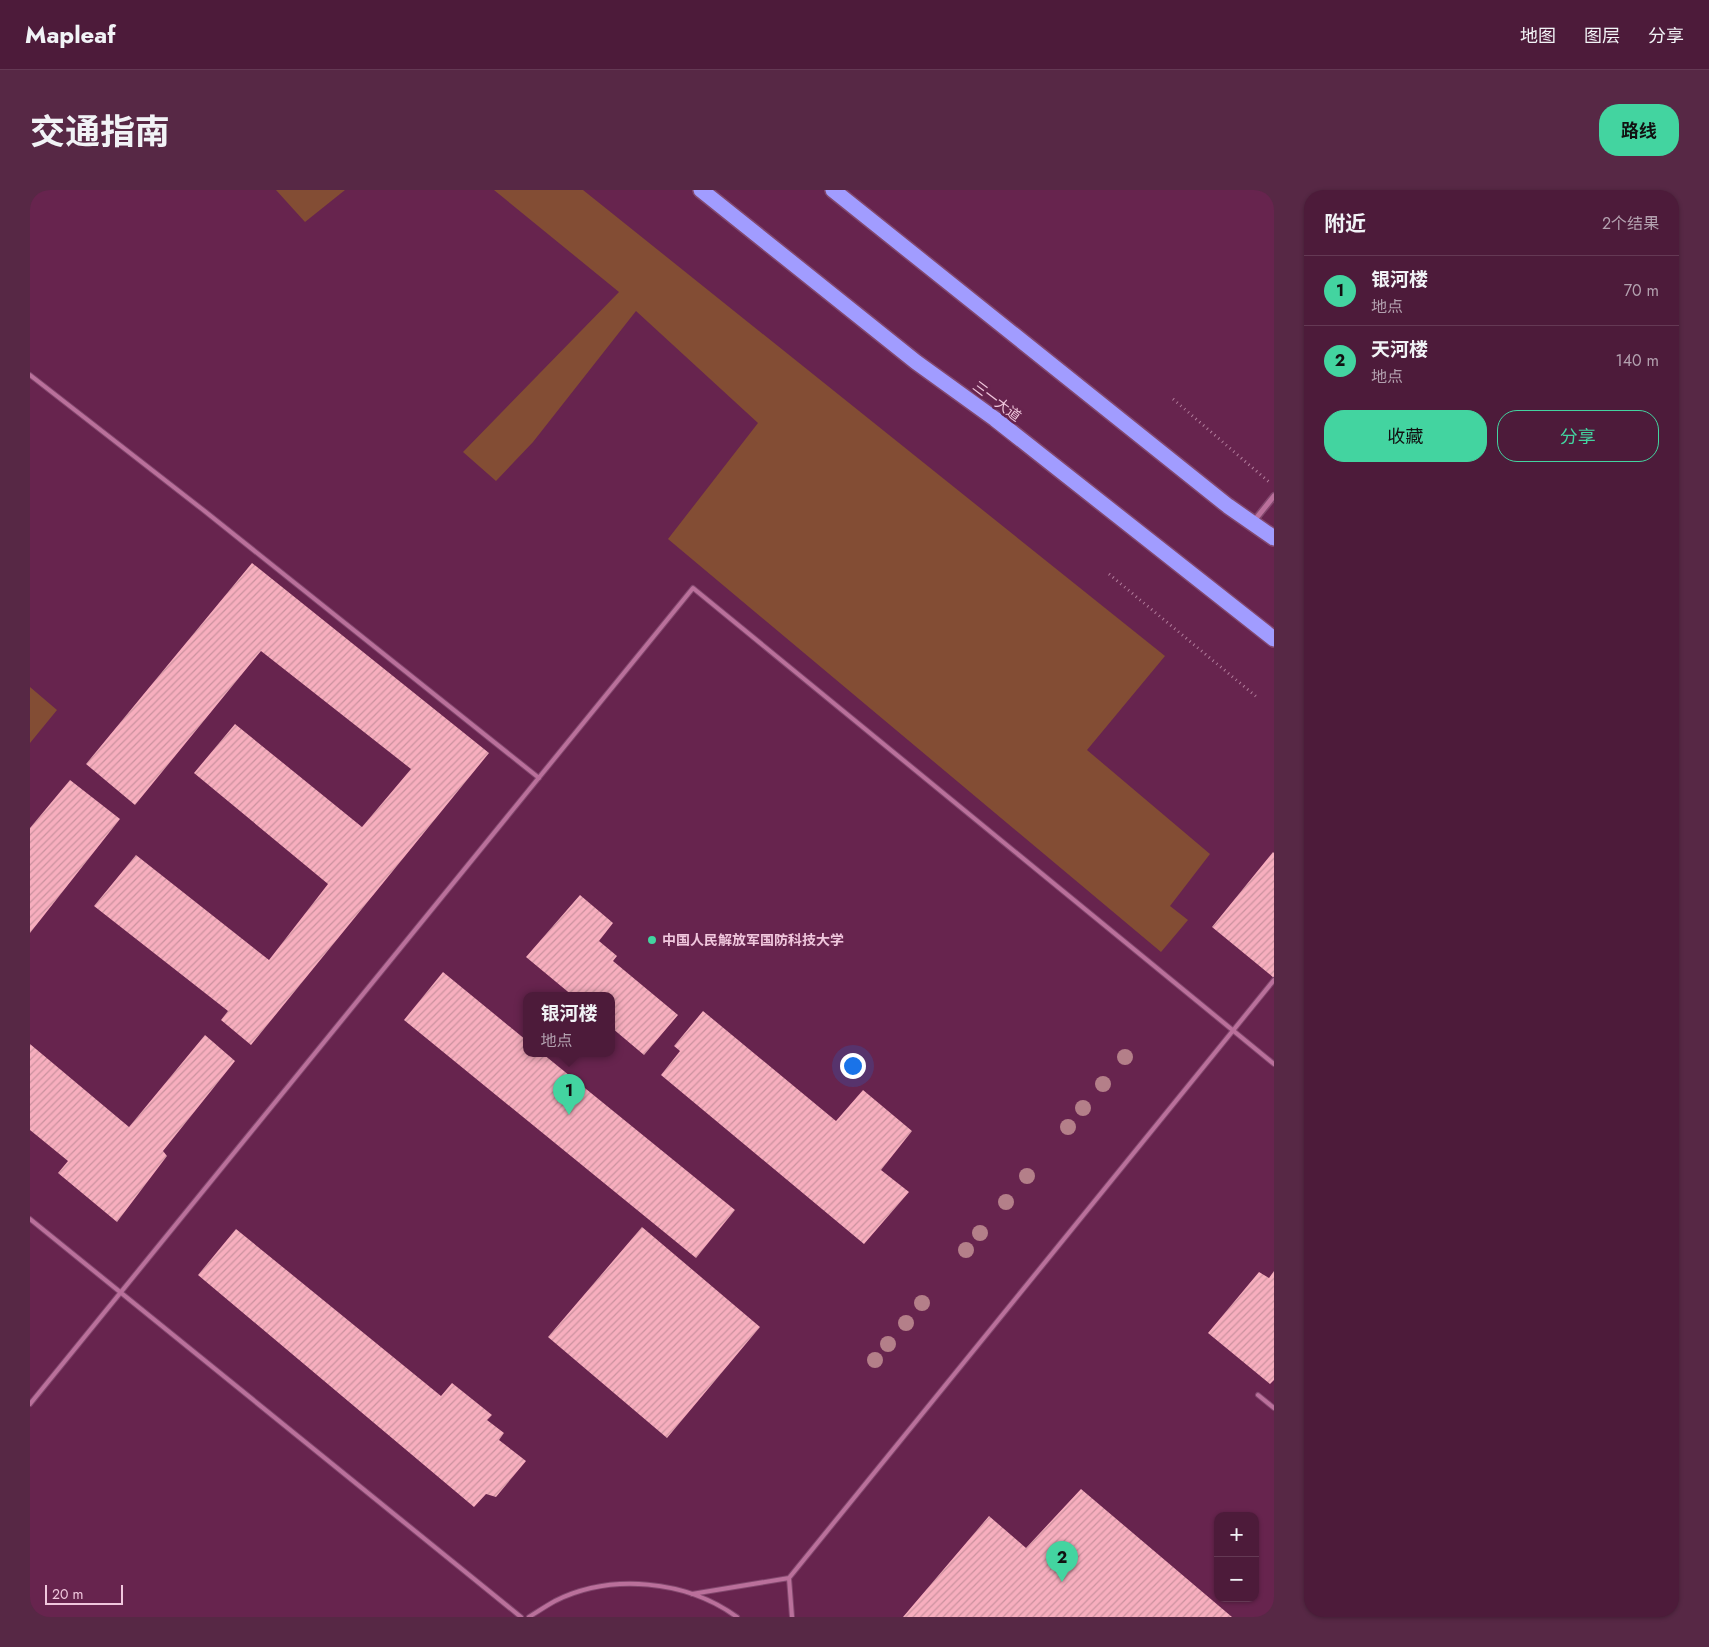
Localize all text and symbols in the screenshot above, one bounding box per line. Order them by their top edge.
text: Mapleaf [25,17,116,52]
text: 地图 [1520,23,1556,49]
text: 图层 [1584,23,1620,49]
text: 分享 [1648,23,1684,49]
button: 路线 [1599,104,1679,156]
text: 交通指南 [30,107,170,157]
text: 附近 [1324,209,1366,239]
text: 2个结果 [1602,212,1659,235]
text: 银河楼 [1371,266,1428,293]
text: 1 [1336,279,1344,302]
text: 70 m [1624,279,1659,302]
text: 地点 [1371,295,1403,318]
text: 天河楼 [1371,336,1428,363]
text: 2 [1335,349,1345,372]
text: 140 m [1616,349,1659,372]
text: 地点 [1371,365,1403,388]
street label: 三一大道 [969,376,1025,426]
button: 收藏 [1324,410,1487,462]
button: 分享 [1497,410,1659,462]
place label: 中国人民解放军国防科技大学 [662,930,844,950]
marker: 中国人民解放军国防科技大学 [646,934,658,946]
popup [523,992,615,1057]
text: 银河楼 [540,1000,598,1027]
text: 地点 [540,1029,573,1052]
your location [840,1053,866,1079]
pin: 1 [553,1074,585,1115]
map controls [1214,1512,1259,1602]
button: + [1214,1512,1259,1557]
pin: 2 [1046,1541,1078,1582]
button: − [1214,1557,1259,1602]
scale bar [45,1582,122,1605]
text: 20 m [52,1584,84,1604]

